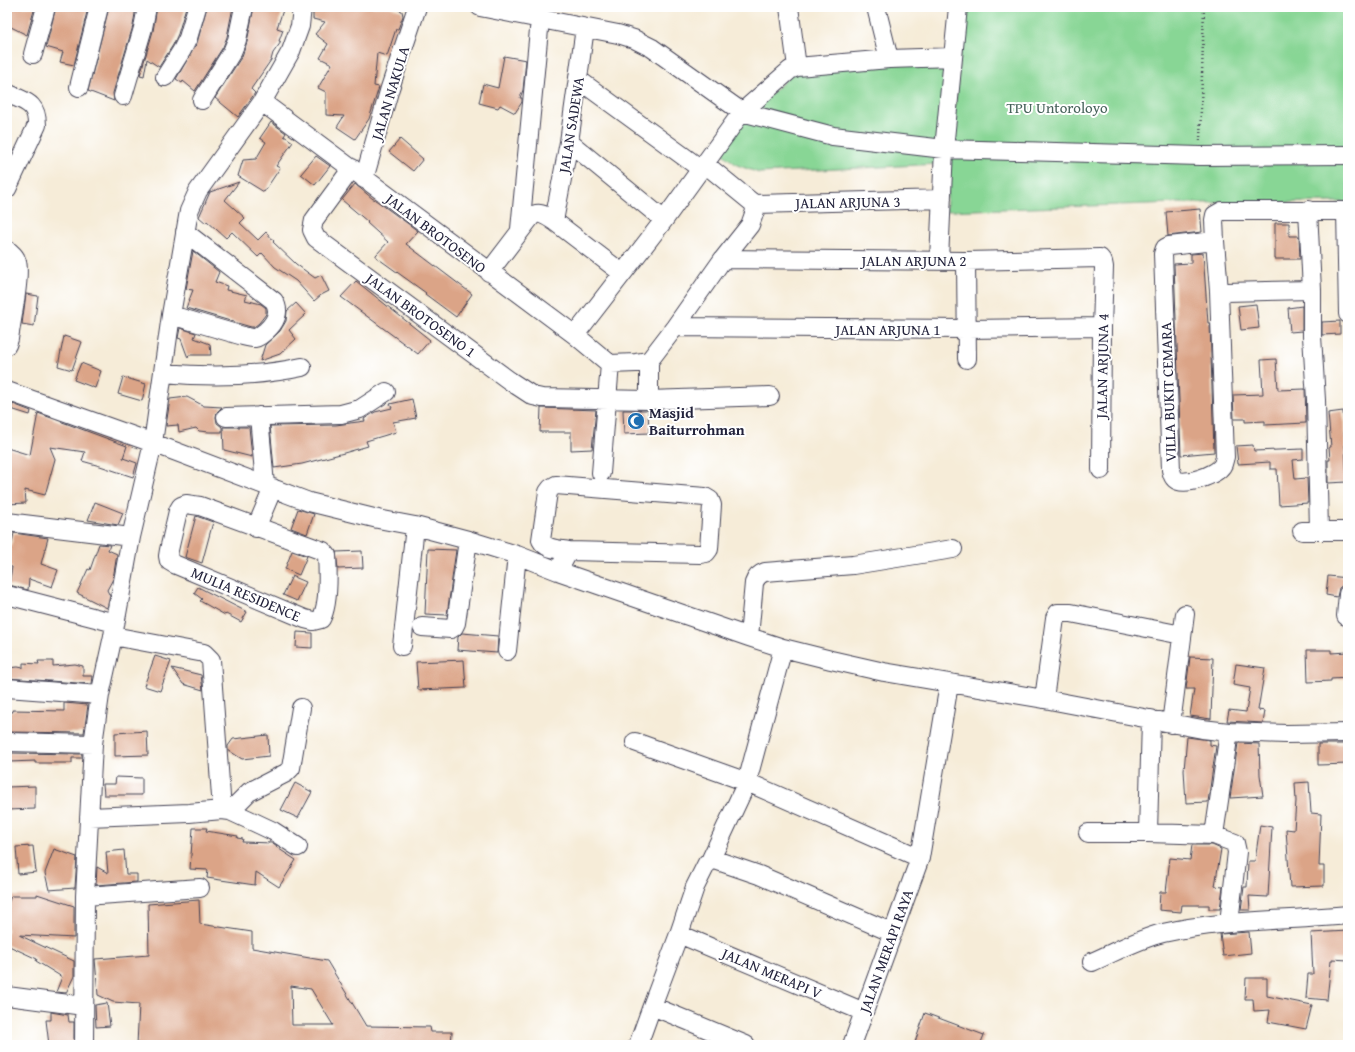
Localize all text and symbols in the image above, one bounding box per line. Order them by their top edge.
street label: JALAN NAKULA [365,43,414,145]
street label: JALAN SADEWA [553,75,589,177]
park label: TPU Untoroloyo [1006,97,1108,118]
street label: JALAN BROTOSENO [380,187,491,278]
street label: JALAN ARJUNA 3 [793,191,901,213]
street label: JALAN ARJUNA 2 [859,250,967,271]
street label: JALAN BROTOSENO 1 [360,267,480,362]
street label: JALAN ARJUNA 4 [1091,313,1113,421]
street label: JALAN ARJUNA 1 [833,319,941,340]
street label: VILLA BUKIT CEMARA [1155,322,1181,462]
place label: Masjid Baiturrohman [649,402,745,440]
mosque icon: Masjid Baiturrohman [626,411,646,431]
street label: MULIA RESIDENCE [188,561,304,627]
street label: JALAN MERAPI RAYA [853,886,918,1018]
street label: JALAN MERAPI V [717,942,825,1004]

